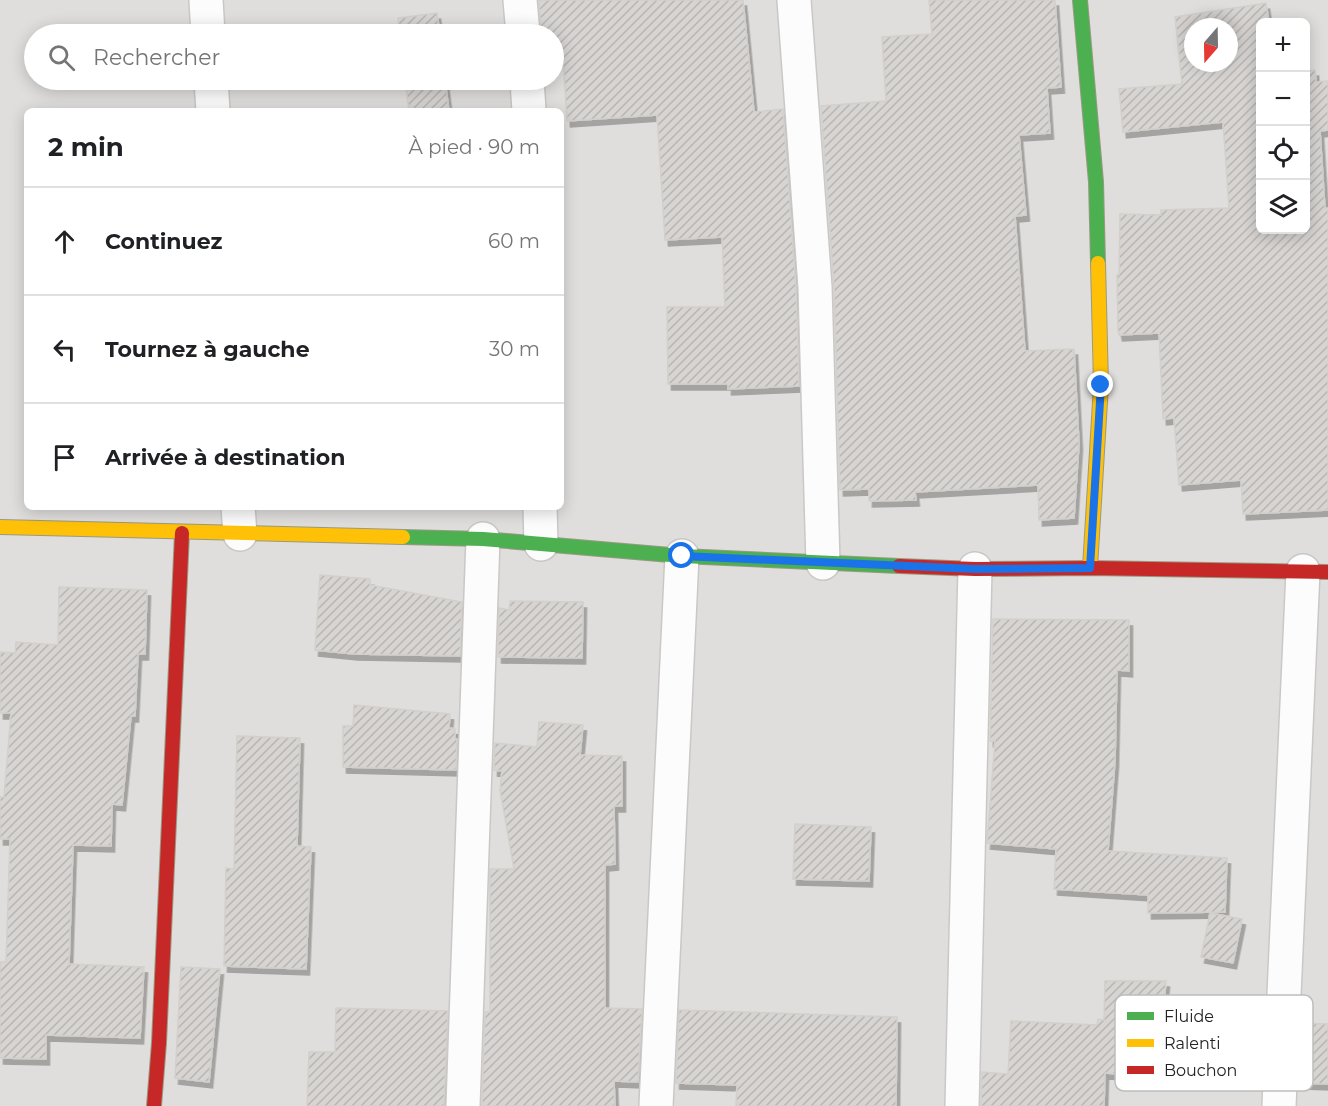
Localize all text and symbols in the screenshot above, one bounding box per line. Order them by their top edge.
north arrow [1184,18,1238,72]
map controls [1256,18,1310,234]
button: + [1256,18,1310,72]
search box [24,24,564,90]
icon: search [45,41,78,74]
text: Rechercher [93,44,220,71]
button: − [1256,72,1310,126]
button: locate [1256,126,1310,180]
text: 2 min [48,131,124,163]
text: À pied · 90 m [408,135,540,159]
button: layers [1256,180,1310,234]
icon: ahead [48,225,81,258]
text: Continuez [105,228,222,255]
text: 60 m [488,229,540,253]
icon: left [48,333,81,366]
text: Tournez à gauche [105,336,310,363]
text: 30 m [489,337,540,361]
route end [1087,371,1113,397]
icon: arrive [48,441,81,474]
text: Arrivée à destination [105,444,345,471]
route start [668,542,694,568]
legend [1115,995,1313,1091]
text: Fluide [1164,1007,1214,1026]
text: Ralenti [1164,1034,1221,1053]
text: Bouchon [1164,1061,1237,1080]

